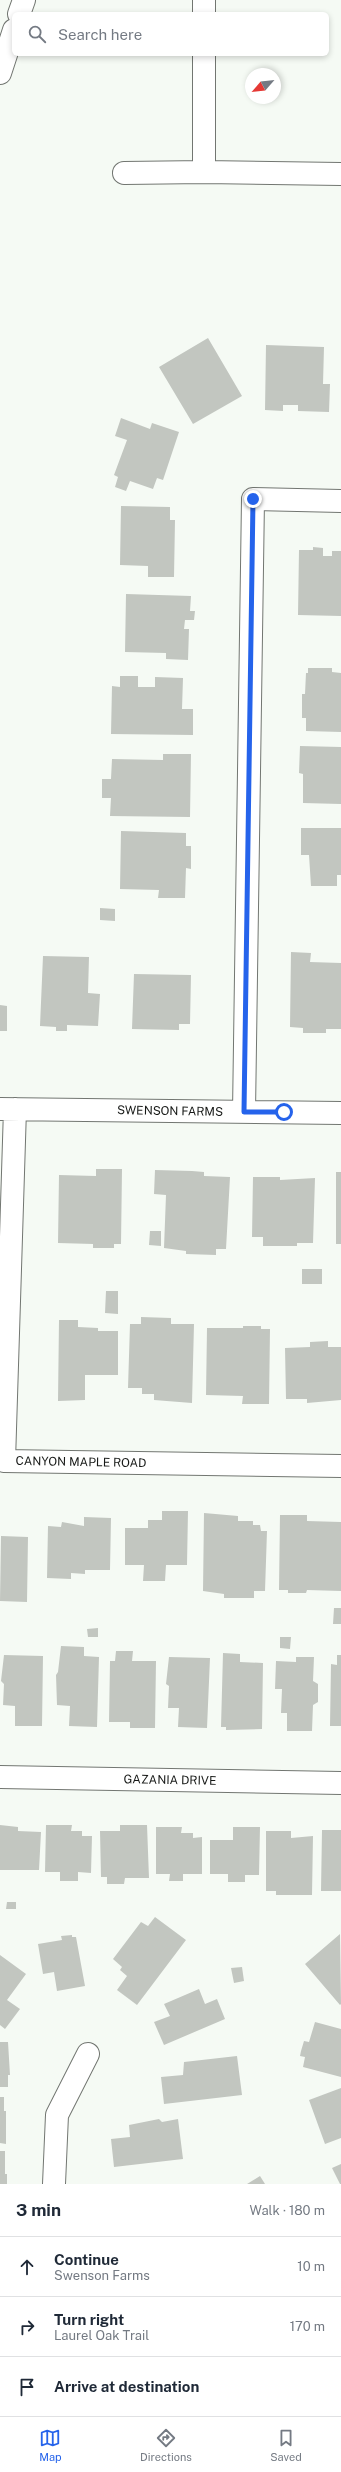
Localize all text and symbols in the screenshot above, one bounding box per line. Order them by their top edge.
search box [12,12,329,56]
icon: search [26,23,48,45]
text: Search here [58,26,142,43]
north arrow [245,68,281,104]
route end [244,490,262,508]
street label: SWENSON FARMS [117,1103,223,1119]
route start [275,1103,293,1121]
street label: CANYON MAPLE ROAD [16,1454,146,1470]
street label: GAZANIA DRIVE [123,1772,217,1788]
text: 3 min [16,2200,61,2220]
text: Walk · 180 m [250,2203,325,2218]
text: Continue [54,2251,119,2268]
icon: ahead [16,2256,38,2278]
text: 10 m [297,2259,325,2274]
text: Swenson Farms [54,2268,150,2283]
text: Turn right [54,2311,124,2328]
icon: right [16,2316,38,2338]
text: 170 m [290,2319,325,2334]
text: Laurel Oak Trail [54,2328,149,2343]
icon: arrive [16,2376,38,2398]
text: Arrive at destination [54,2378,199,2395]
tab: Map [39,2427,62,2463]
tab: Directions [140,2427,192,2463]
tab: Saved [270,2427,302,2463]

